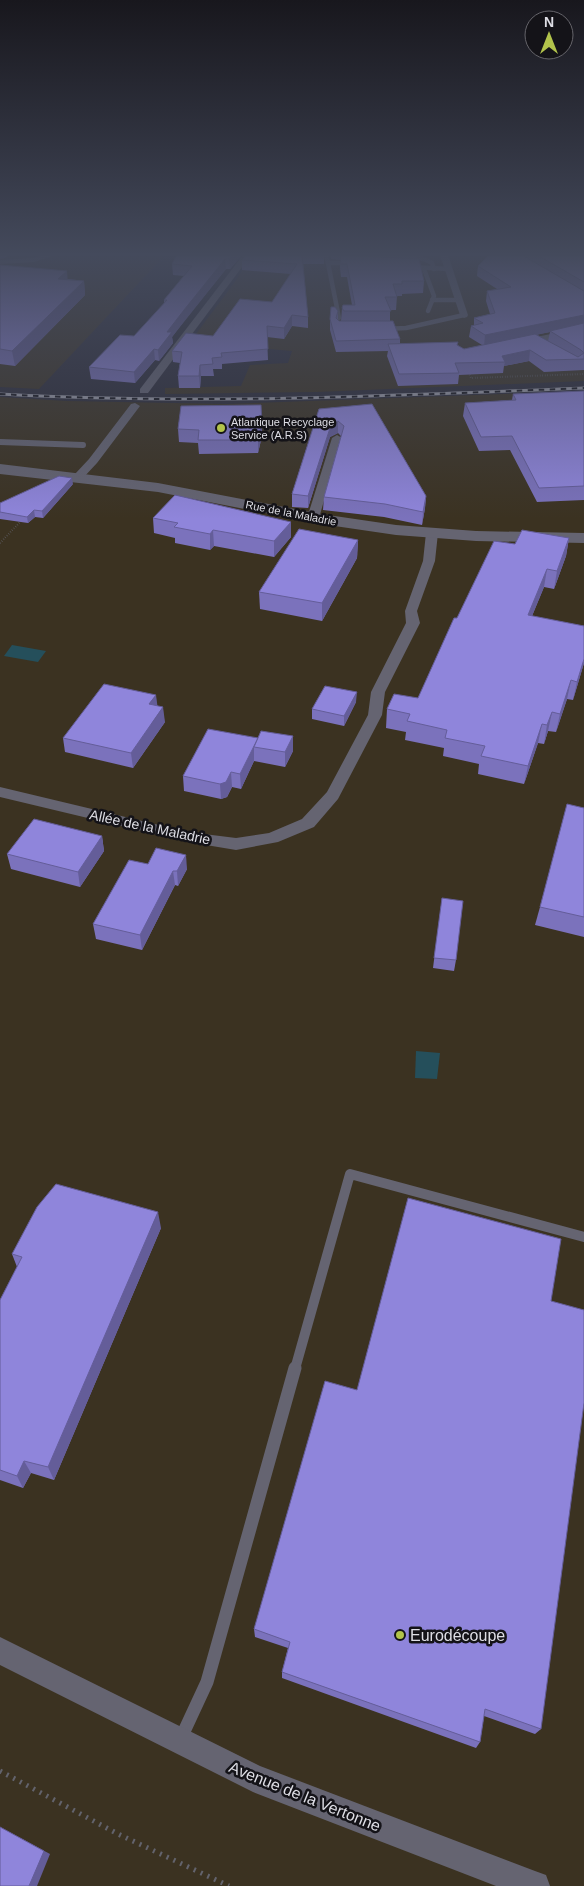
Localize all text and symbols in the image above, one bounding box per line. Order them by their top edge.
north arrow [524,10,574,60]
text: N [544,14,554,30]
place label: Atlantique Recyclage Service (A.R.S) [231,416,334,441]
marker: Atlantique Recyclage Service (A.R.S) [215,422,227,434]
street label: Rue de la Maladrie [245,498,337,528]
street label: Allée de la Maladrie [88,806,212,848]
place label: Eurodécoupe [410,1627,505,1644]
marker: Eurodécoupe [394,1629,406,1641]
street label: Avenue de la Vertonne [227,1758,383,1835]

